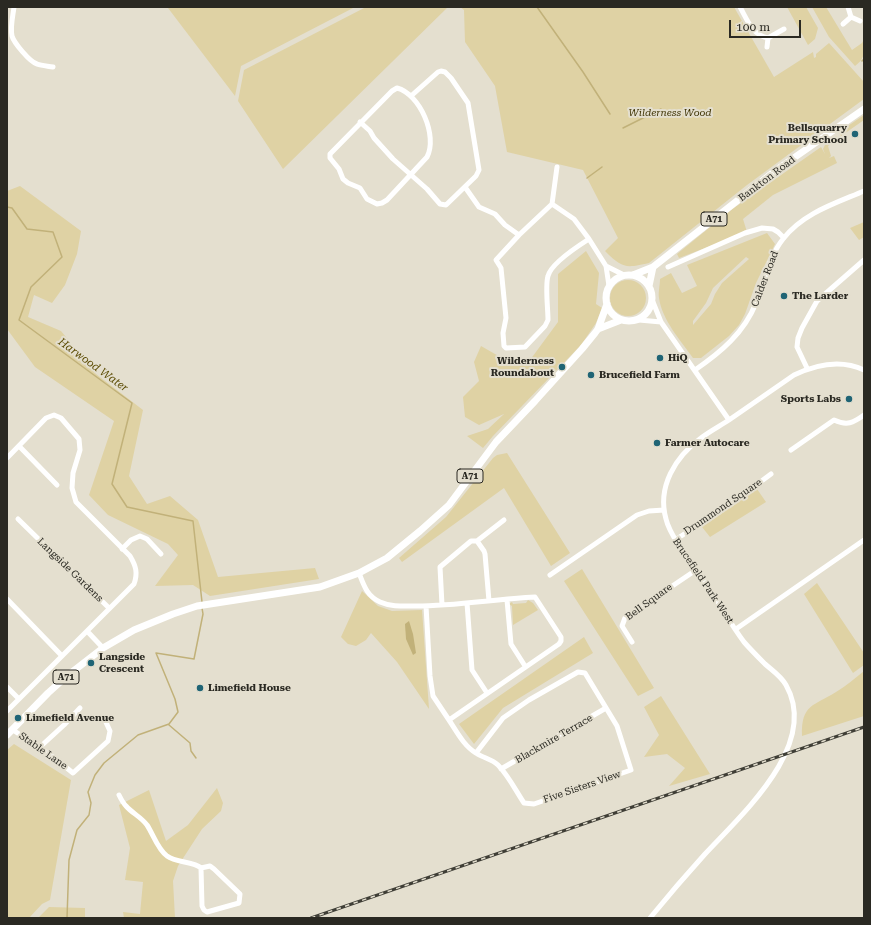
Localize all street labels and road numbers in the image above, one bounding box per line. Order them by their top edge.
street label: Bankton Road [736,154,798,204]
road number: A71 [701,212,727,226]
street label: Calder Road [749,249,781,309]
road number: A71 [457,469,483,483]
street label: Drummond Square [682,476,764,538]
street label: Langside Gardens [35,536,105,604]
street label: Brucefield Park West [670,536,736,626]
street label: Bell Square [623,581,675,623]
road number: A71 [53,670,79,684]
street label: Blackmire Terrace [513,712,595,766]
street label: Stable Lane [16,730,70,772]
street label: Five Sisters View [542,768,622,806]

